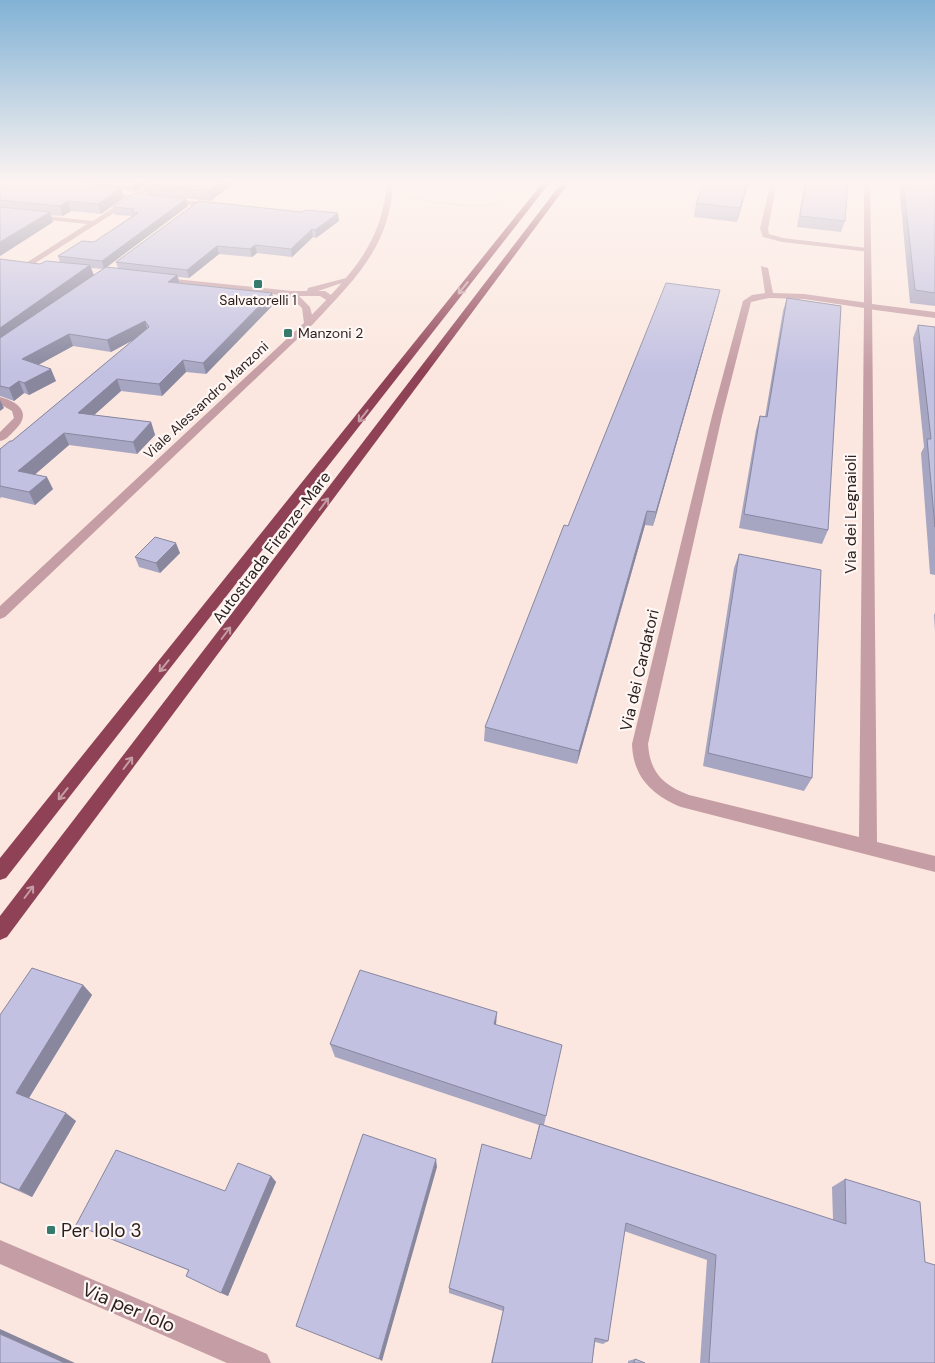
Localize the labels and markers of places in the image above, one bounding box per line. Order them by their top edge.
marker: Salvatorelli 1 [252,278,264,290]
place label: Salvatorelli 1 [219,291,297,309]
place label: Manzoni 2 [298,324,363,342]
marker: Manzoni 2 [282,327,294,339]
place label: Per Iolo 3 [61,1218,142,1243]
marker: Per Iolo 3 [45,1224,57,1236]

